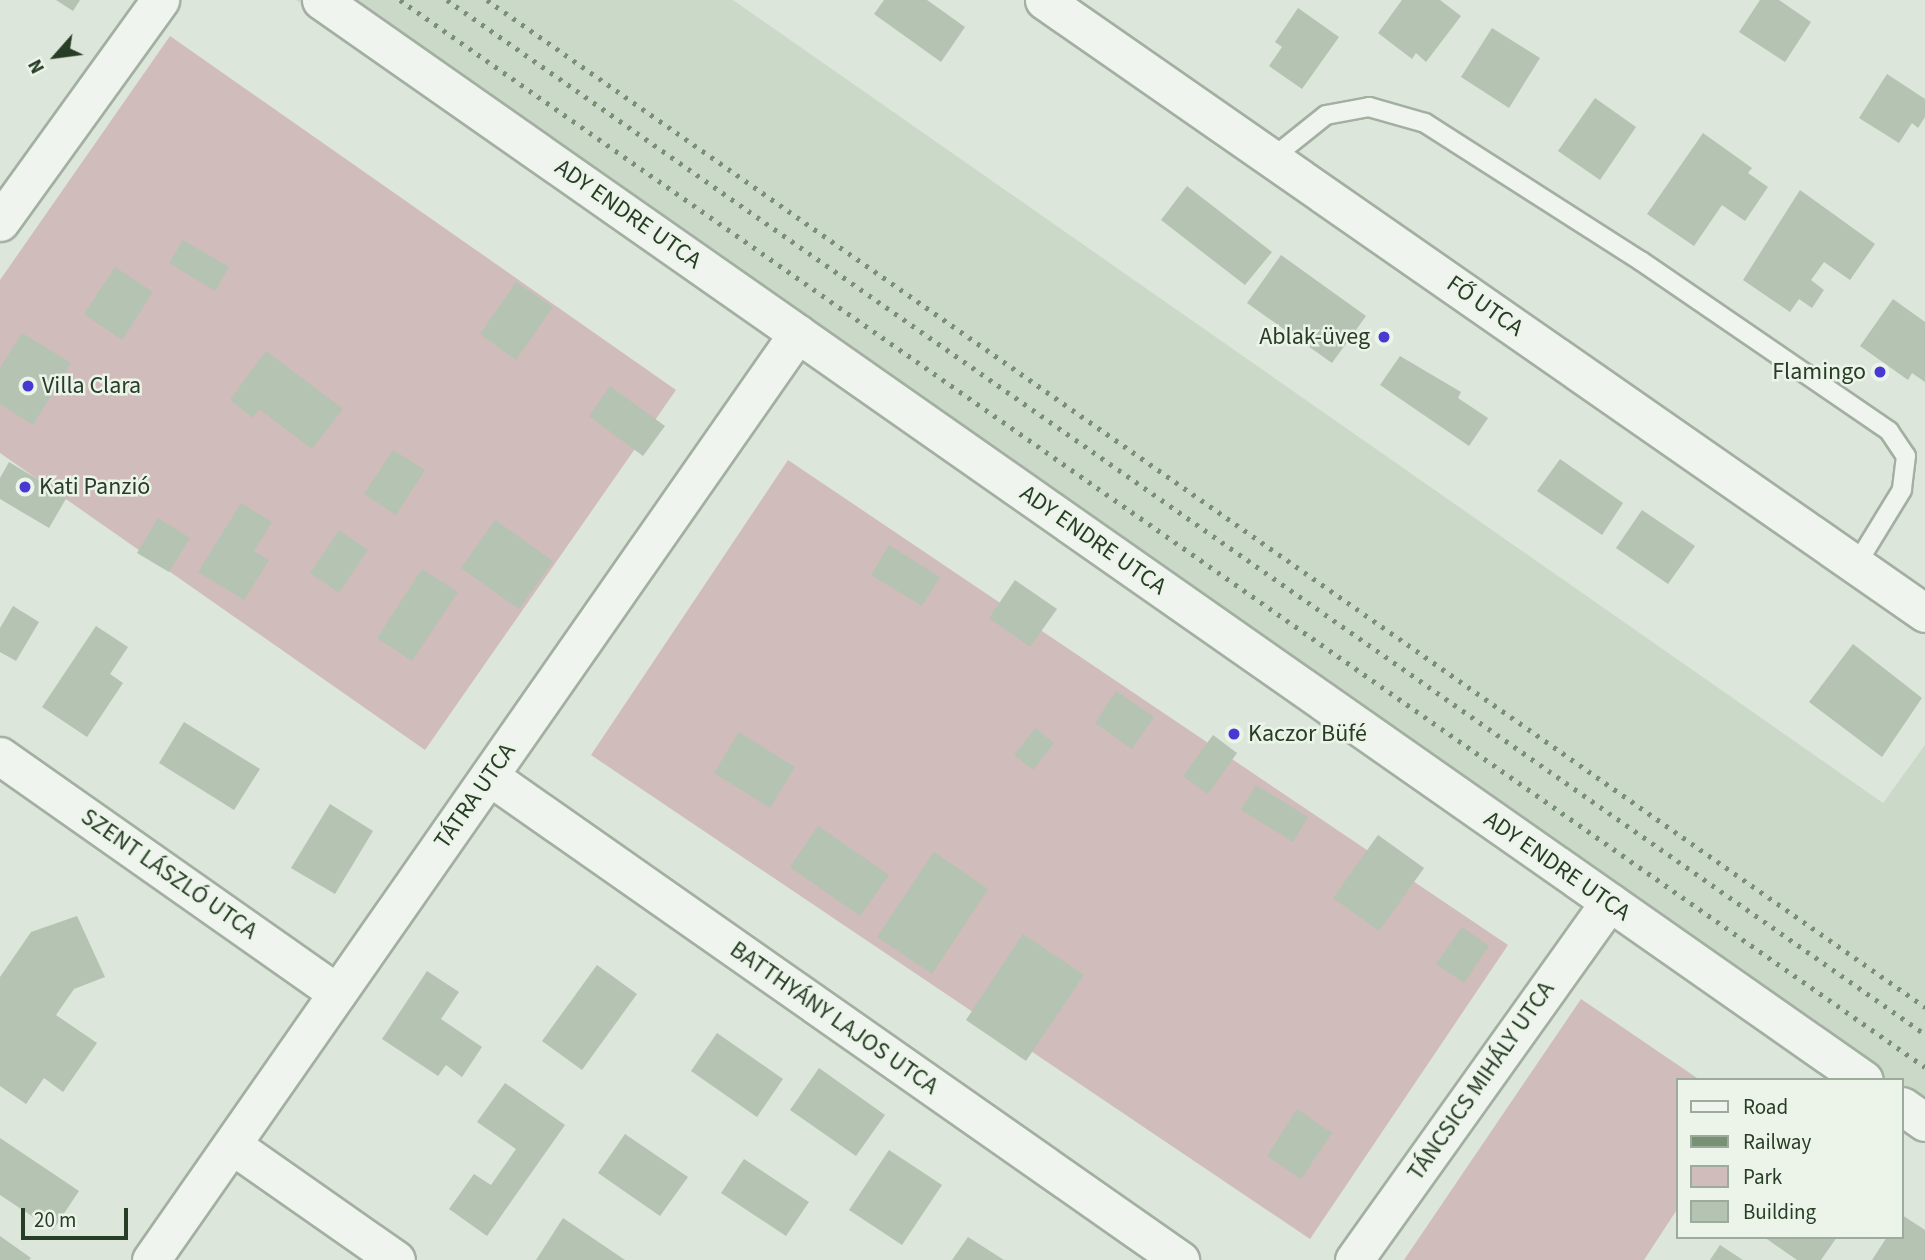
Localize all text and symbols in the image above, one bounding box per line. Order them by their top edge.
north arrow [21,21,91,91]
text: N [22,54,52,78]
street label: ADY ENDRE UTCA [549,153,707,275]
street label: FŐ UTCA [1441,269,1529,343]
place label: Ablak-üveg [1259,323,1370,351]
marker: Ablak-üveg [1376,329,1392,345]
place label: Flamingo [1772,358,1866,386]
marker: Flamingo [1872,364,1888,380]
place label: Villa Clara [42,372,141,400]
marker: Villa Clara [20,378,36,394]
place label: Kati Panzió [39,473,150,501]
marker: Kati Panzió [17,479,33,495]
street label: ADY ENDRE UTCA [1014,479,1172,601]
place label: Kaczor Büfé [1248,720,1367,748]
marker: Kaczor Büfé [1226,726,1242,742]
street label: TÁTRA UTCA [428,738,522,854]
street label: SZENT LÁSZLÓ UTCA [75,802,263,946]
street label: ADY ENDRE UTCA [1478,805,1636,927]
street label: BATTHYÁNY LAJOS UTCA [724,935,944,1101]
street label: TÁNCSICS MIHÁLY UTCA [1401,976,1561,1186]
legend [1676,1078,1904,1239]
text: Road [1743,1092,1788,1122]
text: Railway [1743,1127,1811,1157]
text: Park [1743,1162,1782,1192]
scale bar [24,1194,131,1238]
text: Building [1743,1197,1816,1227]
text: 20 m [34,1205,76,1235]

